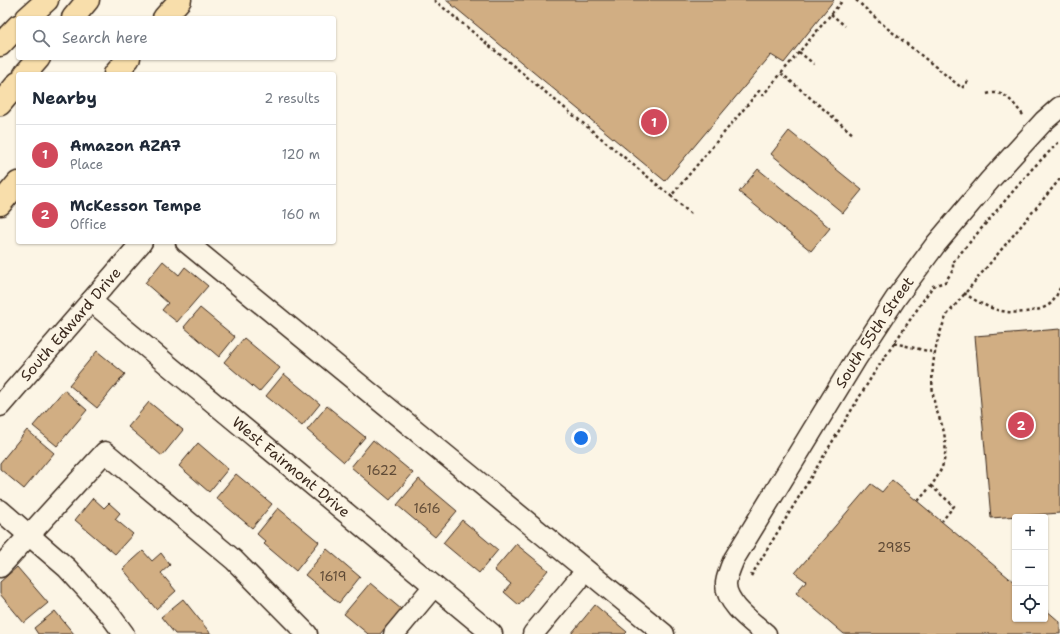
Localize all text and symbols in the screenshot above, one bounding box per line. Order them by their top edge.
search box [16,16,336,60]
icon: search [30,27,52,49]
text: Search here [62,28,148,48]
text: Nearby [32,87,97,109]
text: 2 results [264,90,320,107]
pin: 1 [641,107,667,137]
text: Amazon AZA7 [70,136,181,156]
text: 1 [42,146,48,163]
text: 120 m [282,146,320,163]
text: Place [70,156,103,173]
text: McKesson Tempe [70,196,202,216]
text: 2 [40,206,50,223]
text: 160 m [282,206,320,223]
text: Office [70,216,107,233]
street label: South Edward Drive [16,263,126,386]
street label: South 55th Street [831,272,919,392]
pin: 2 [1008,410,1034,440]
street label: West Fairmont Drive [228,412,354,522]
your location [571,428,591,448]
house number: 1622 [367,462,397,479]
house number: 1616 [413,500,441,517]
map controls [1012,514,1048,622]
button: + [1012,514,1048,550]
house number: 2985 [877,539,911,556]
button: − [1012,550,1048,586]
house number: 1619 [319,568,347,585]
button: locate [1012,586,1048,622]

